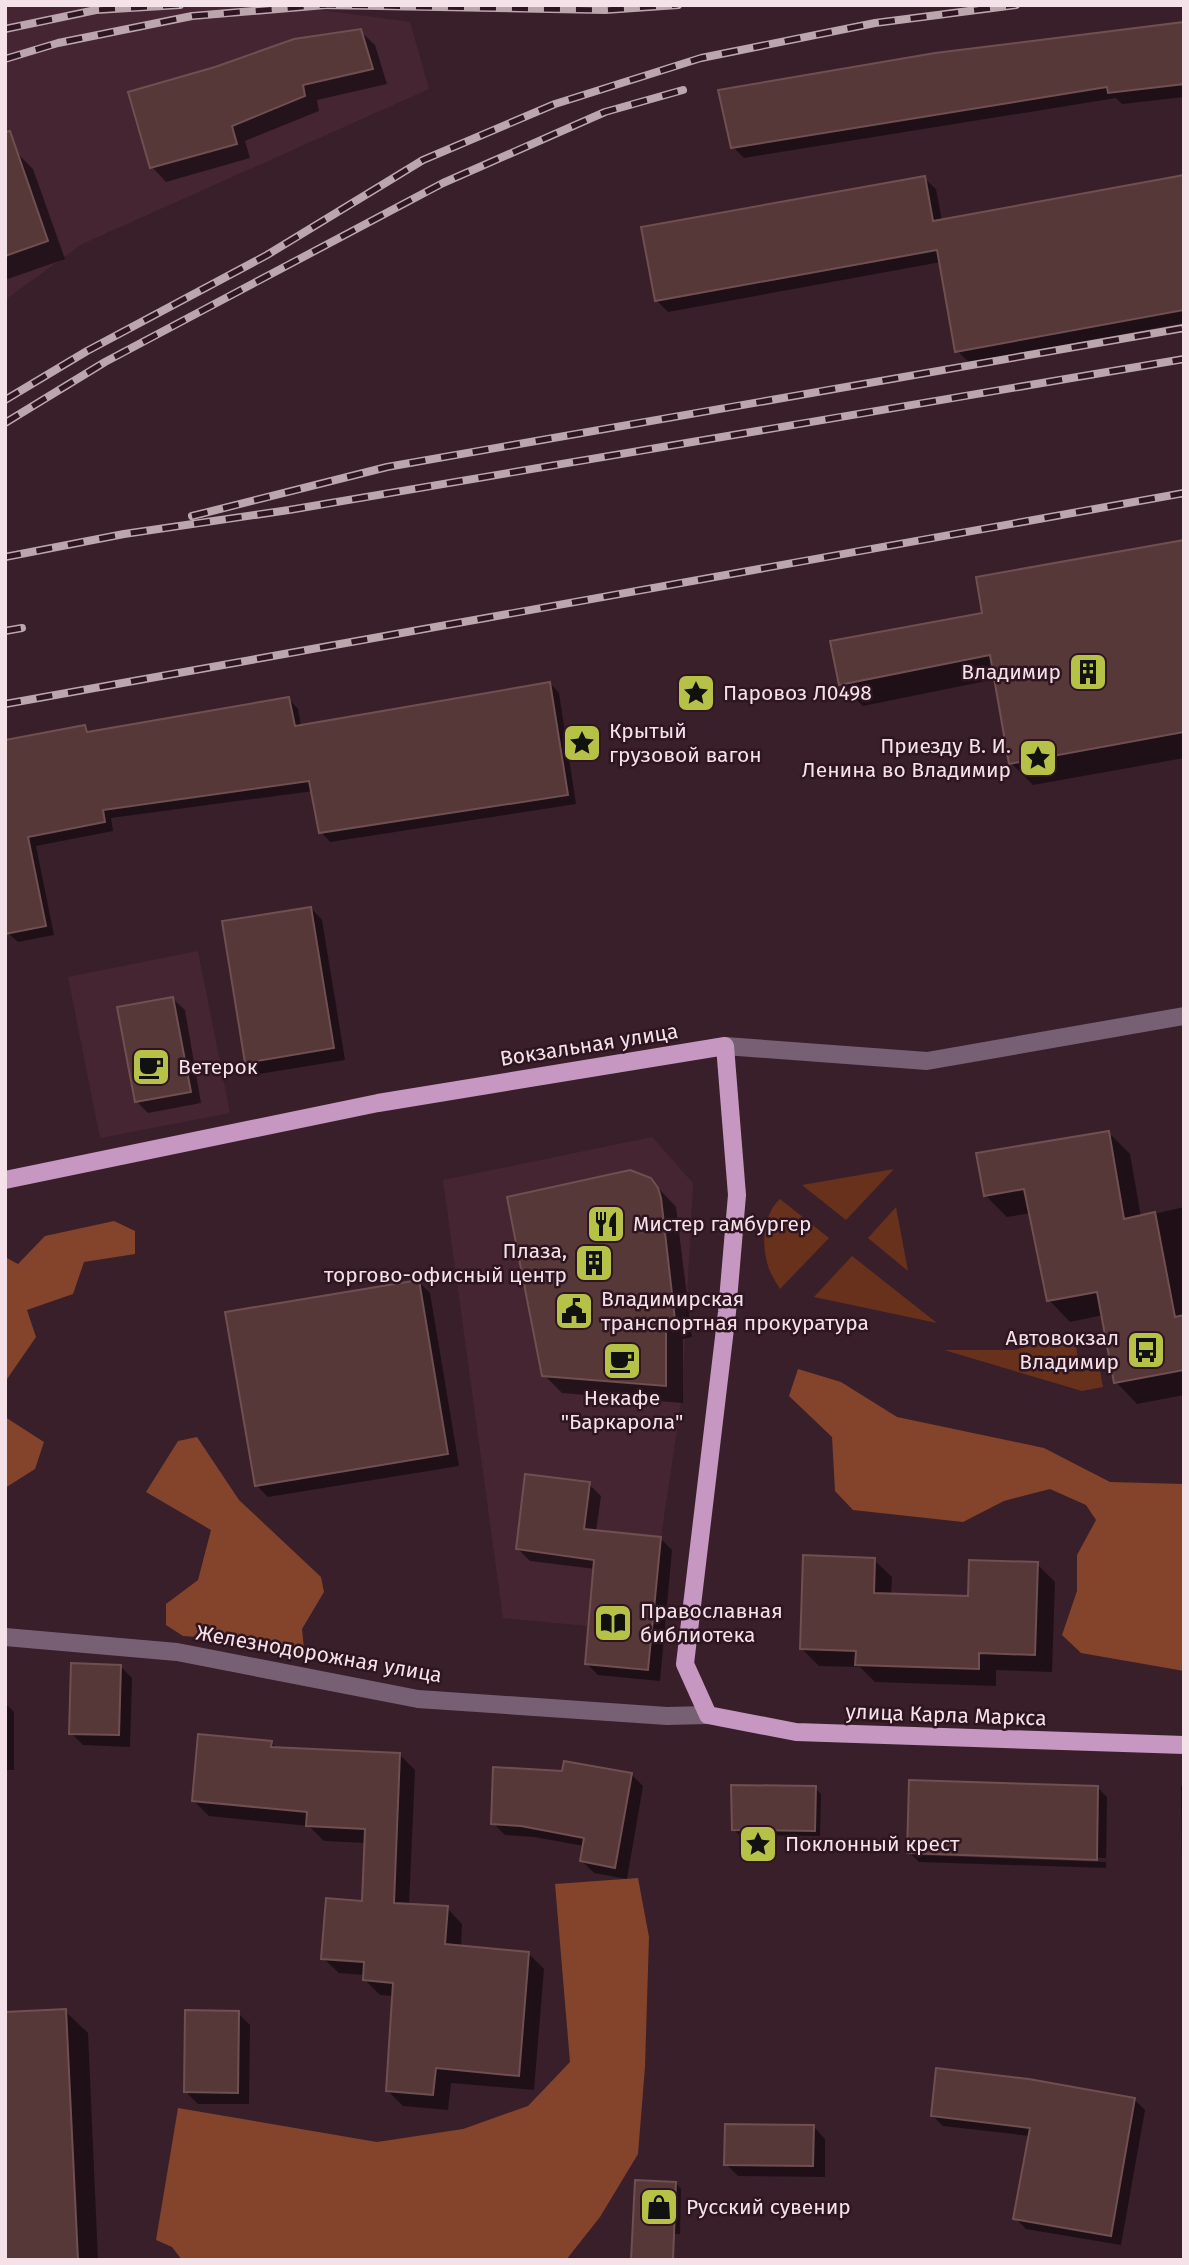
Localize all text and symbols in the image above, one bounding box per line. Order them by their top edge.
building icon: Владимир [1067,651,1109,693]
place label: Владимир [961,659,1061,685]
place icon: Паровоз Л0498 [675,672,717,714]
place label: Паровоз Л0498 [723,680,872,706]
place label: Крытый грузовой вагон [609,718,762,768]
place icon: Крытый грузовой вагон [561,722,603,764]
place label: Приезду В. И. Ленина во Владимир [802,733,1011,783]
place icon: Приезду В. И. Ленина во Владимир [1017,737,1059,779]
street label: Вокзальная улица [498,1018,680,1072]
cafe icon: Ветерок [130,1046,172,1088]
place label: Ветерок [178,1054,258,1080]
restaurant icon: Мистер гамбургер [585,1203,627,1245]
place label: Мистер гамбургер [633,1211,811,1237]
place label: Плаза, торгово-офисный центр [324,1238,567,1288]
building icon: Плаза, торгово-офисный центр [573,1242,615,1284]
place label: Владимирская транспортная прокуратура [601,1286,869,1336]
public building icon: Владимирская транспортная прокуратура [553,1290,595,1332]
place label: Автовокзал Владимир [1006,1325,1119,1375]
bus stop icon: Автовокзал Владимир [1125,1329,1167,1371]
cafe icon: Некафе "Баркарола" [601,1340,643,1382]
place label: Некафе "Баркарола" [561,1385,683,1435]
place label: Православная библиотека [640,1598,783,1648]
library icon: Православная библиотека [592,1602,634,1644]
street label: Железнодорожная улица [194,1620,444,1688]
street label: улица Карла Маркса [845,1698,1047,1732]
place icon: Поклонный крест [737,1823,779,1865]
place label: Поклонный крест [785,1831,960,1857]
shop icon: Русский сувенир [638,2186,680,2228]
place label: Русский сувенир [686,2194,851,2220]

